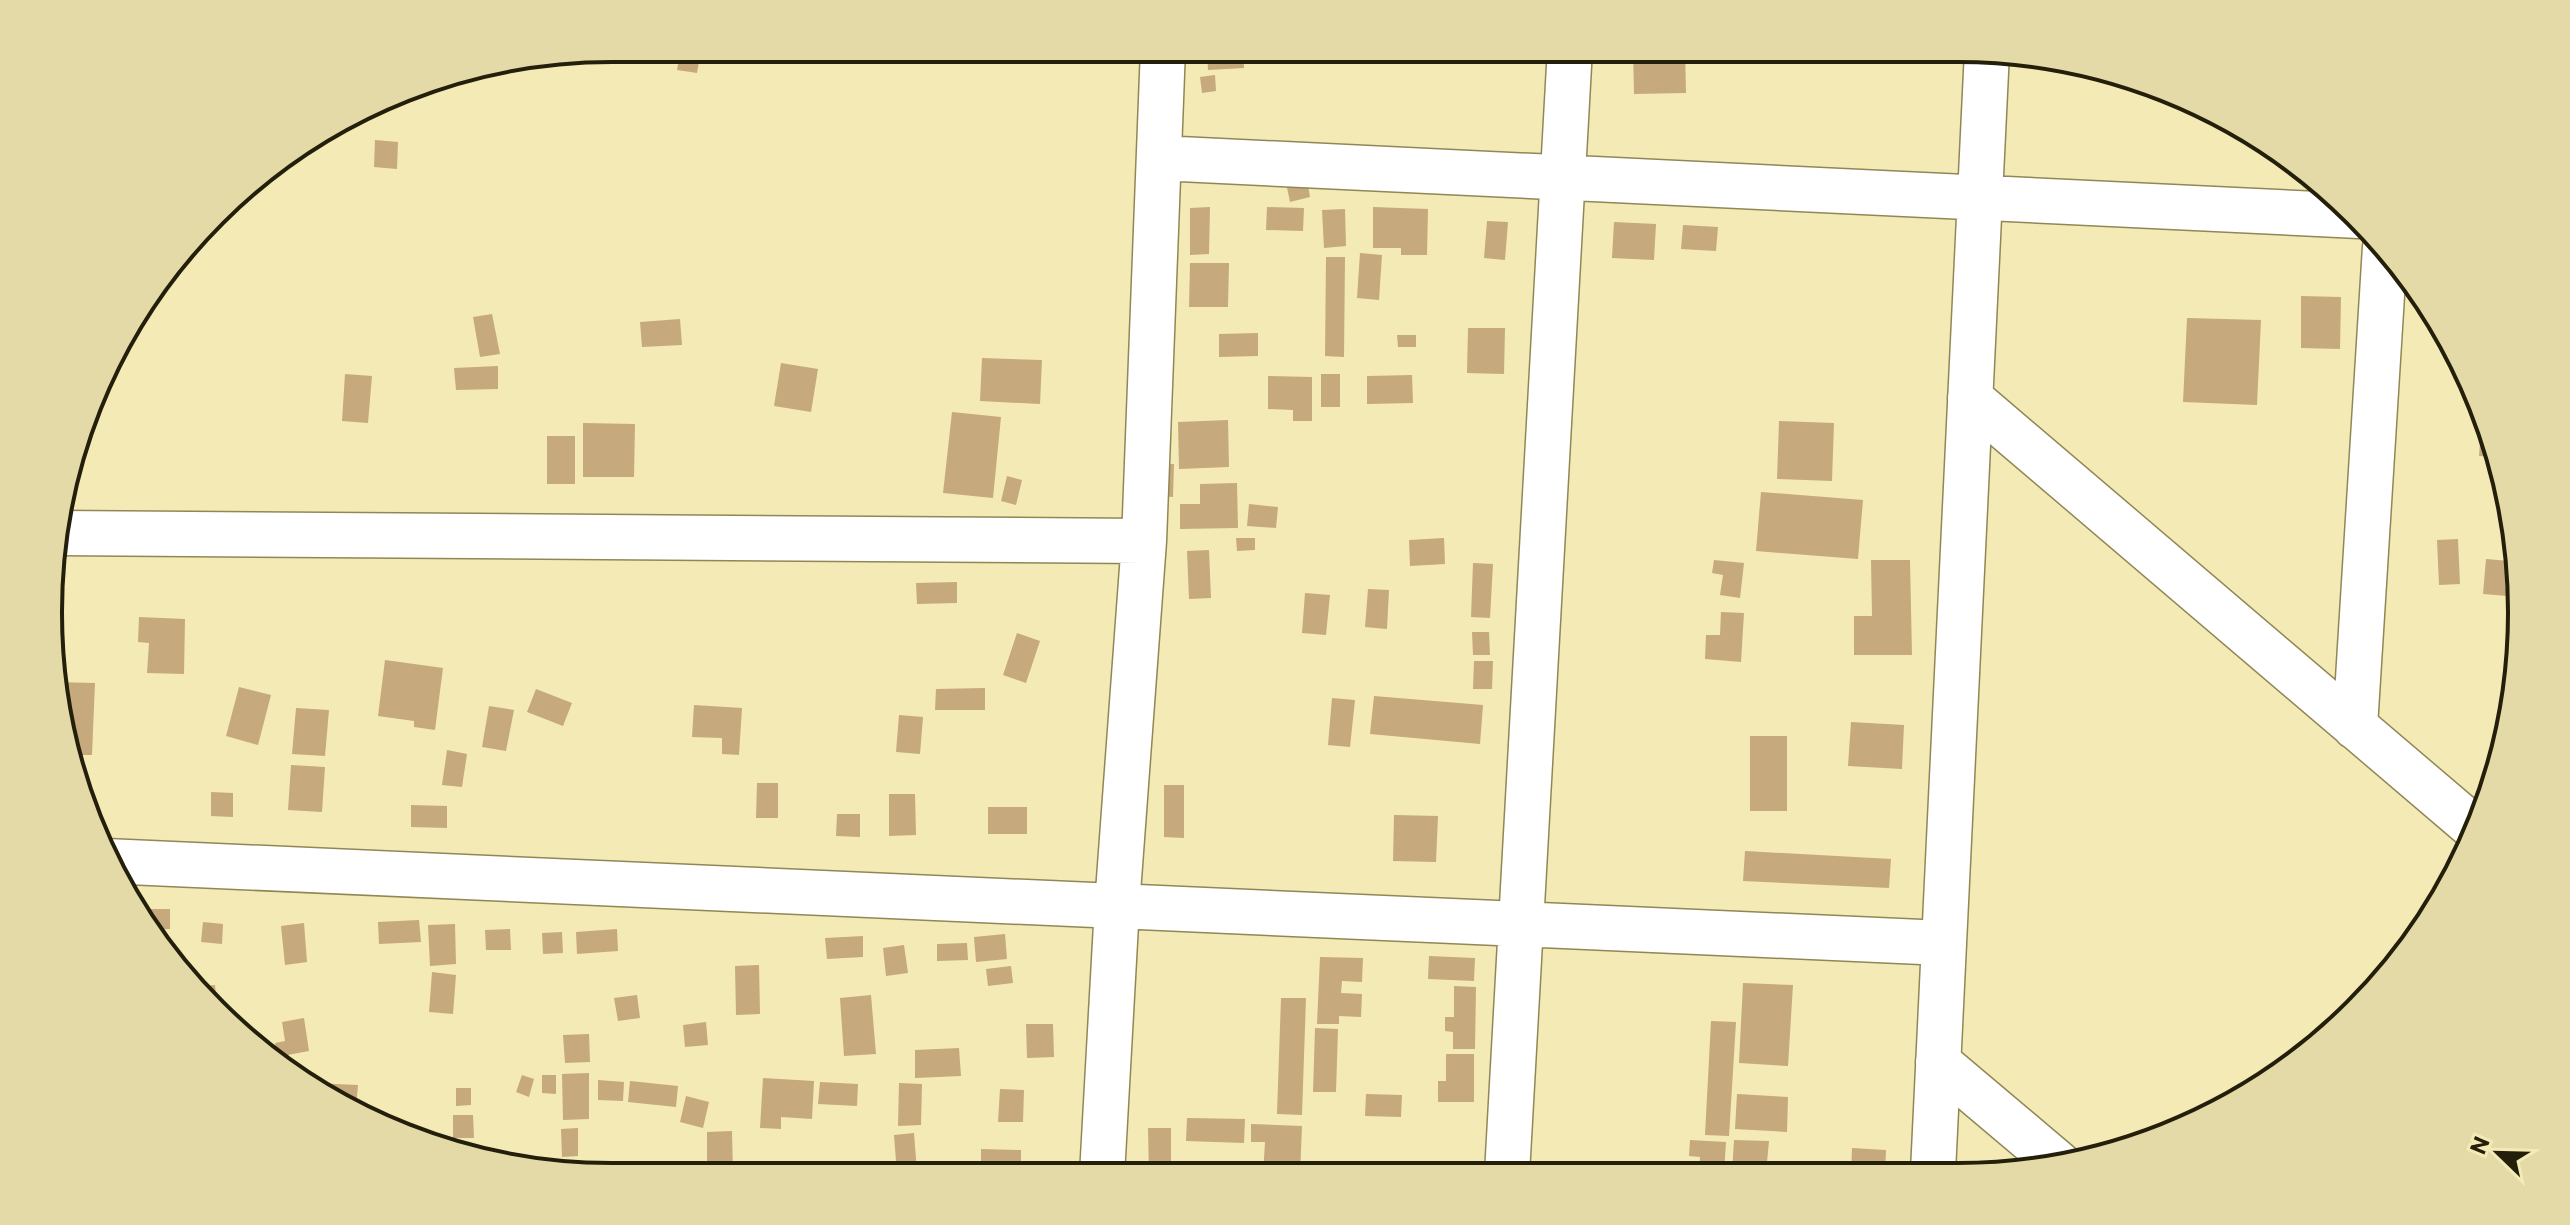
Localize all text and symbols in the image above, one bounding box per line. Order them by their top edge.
north arrow [2458,1113,2538,1193]
text: N [2463,1132,2495,1158]

